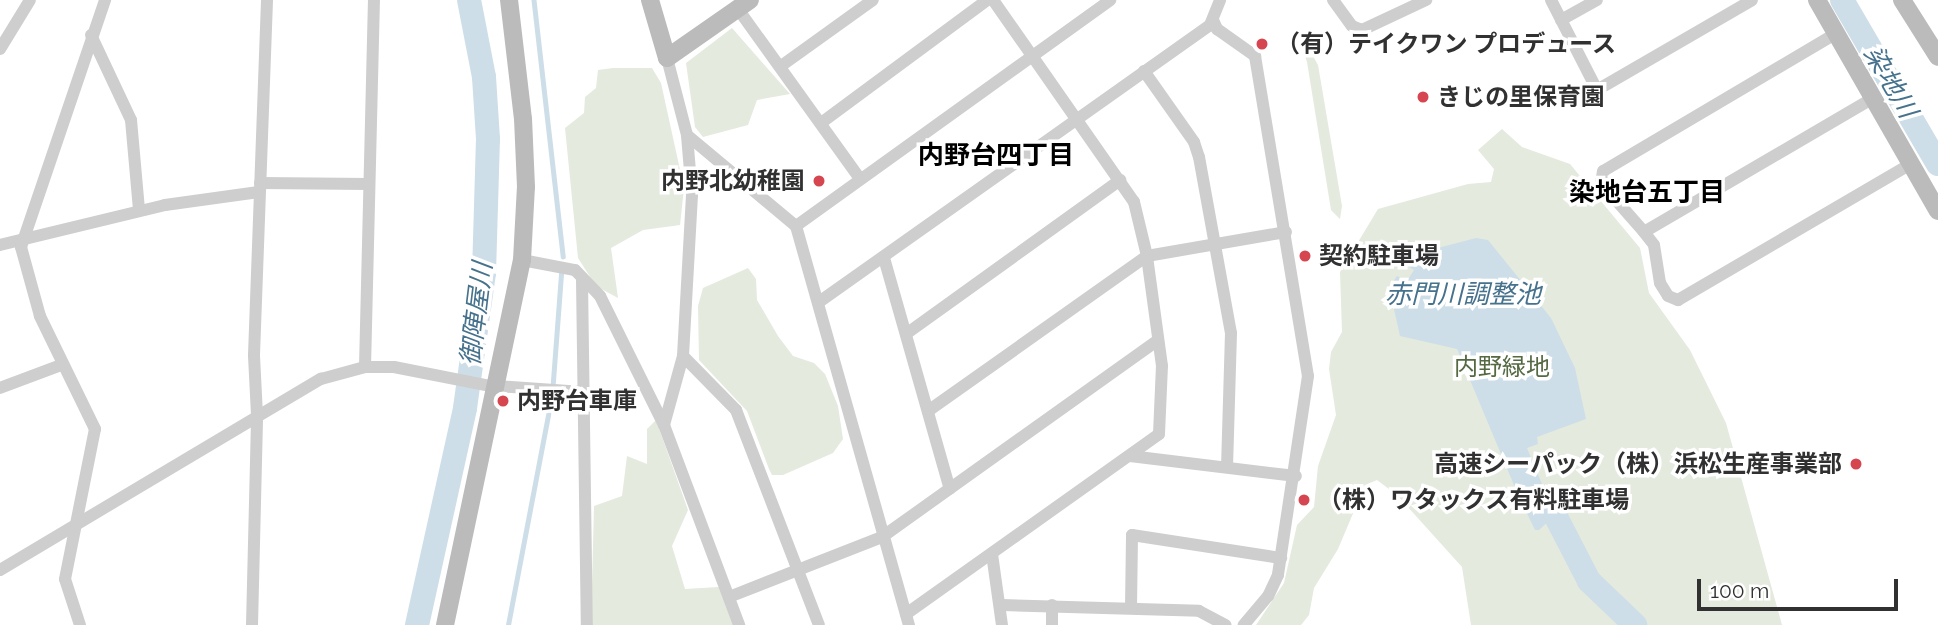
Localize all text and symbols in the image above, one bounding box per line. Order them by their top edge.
place label: （有）テイクワン プロデュース [1276,30,1618,58]
marker: （有）テイクワン プロデュース [1254,36,1270,52]
water label: 染地川 [1857,40,1923,124]
place label: きじの里保育園 [1437,83,1605,111]
marker: きじの里保育園 [1415,89,1431,105]
district label: 内野台四丁目 [918,140,1074,172]
place label: 内野北幼稚園 [661,167,805,195]
marker: 内野北幼稚園 [811,173,827,189]
district label: 染地台五丁目 [1569,177,1725,209]
place label: 契約駐車場 [1319,242,1439,270]
marker: 契約駐車場 [1297,248,1313,264]
water label: 御陣屋川 [455,260,499,368]
water label: 赤門川調整池 [1385,279,1541,311]
park label: 内野緑地 [1454,353,1550,381]
place label: 内野台車庫 [517,387,637,415]
marker: 内野台車庫 [495,393,511,409]
place label: 高速シーパック（株）浜松生産事業部 [1434,450,1842,478]
marker: 高速シーパック（株）浜松生産事業部 [1848,456,1864,472]
place label: （株）ワタックス有料駐車場 [1318,486,1630,514]
marker: （株）ワタックス有料駐車場 [1296,492,1312,508]
scale bar [1700,566,1901,610]
text: 100 m [1710,578,1769,603]

